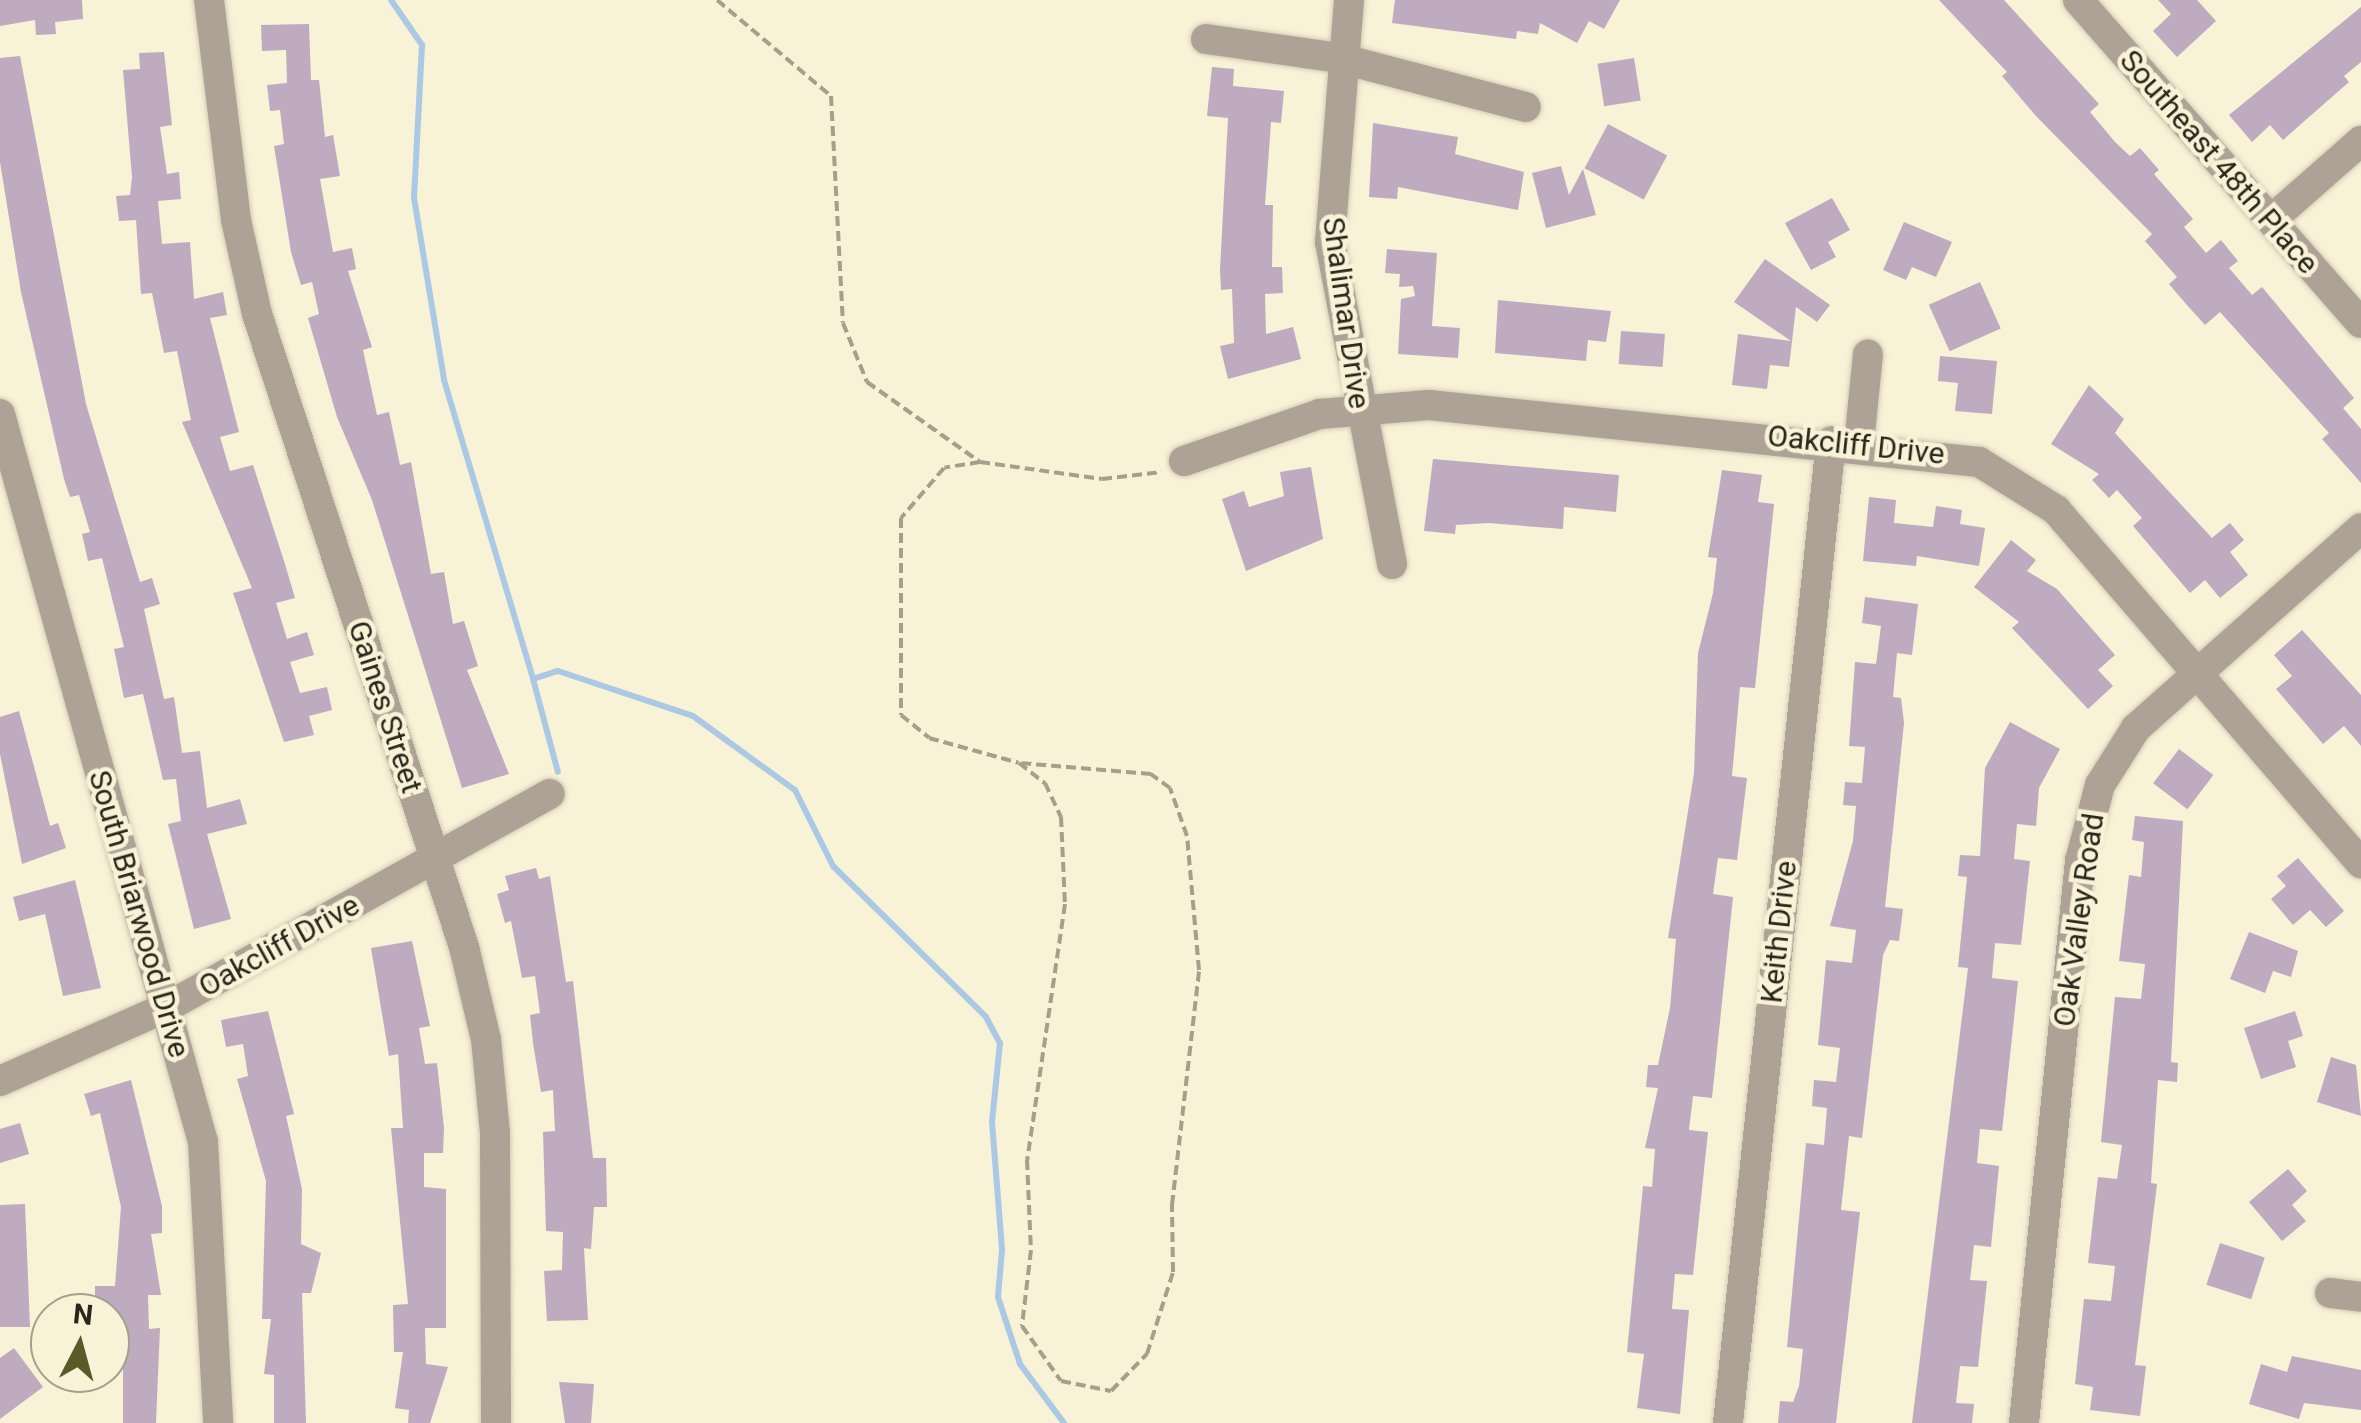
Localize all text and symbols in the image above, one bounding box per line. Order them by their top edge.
street label: Southeast 48th Place [2112,43,2326,281]
street label: Shalimar Drive [1315,215,1377,411]
street label: Oakcliff Drive [1766,418,1946,472]
street label: Gaines Street [340,617,430,797]
street label: South Briarwood Drive [81,766,197,1062]
street label: Oak Valley Road [2046,811,2112,1029]
street label: Keith Drive [1754,859,1804,1005]
street label: Oakcliff Drive [192,887,366,1005]
north arrow [30,1293,130,1393]
text: N [71,1297,95,1332]

